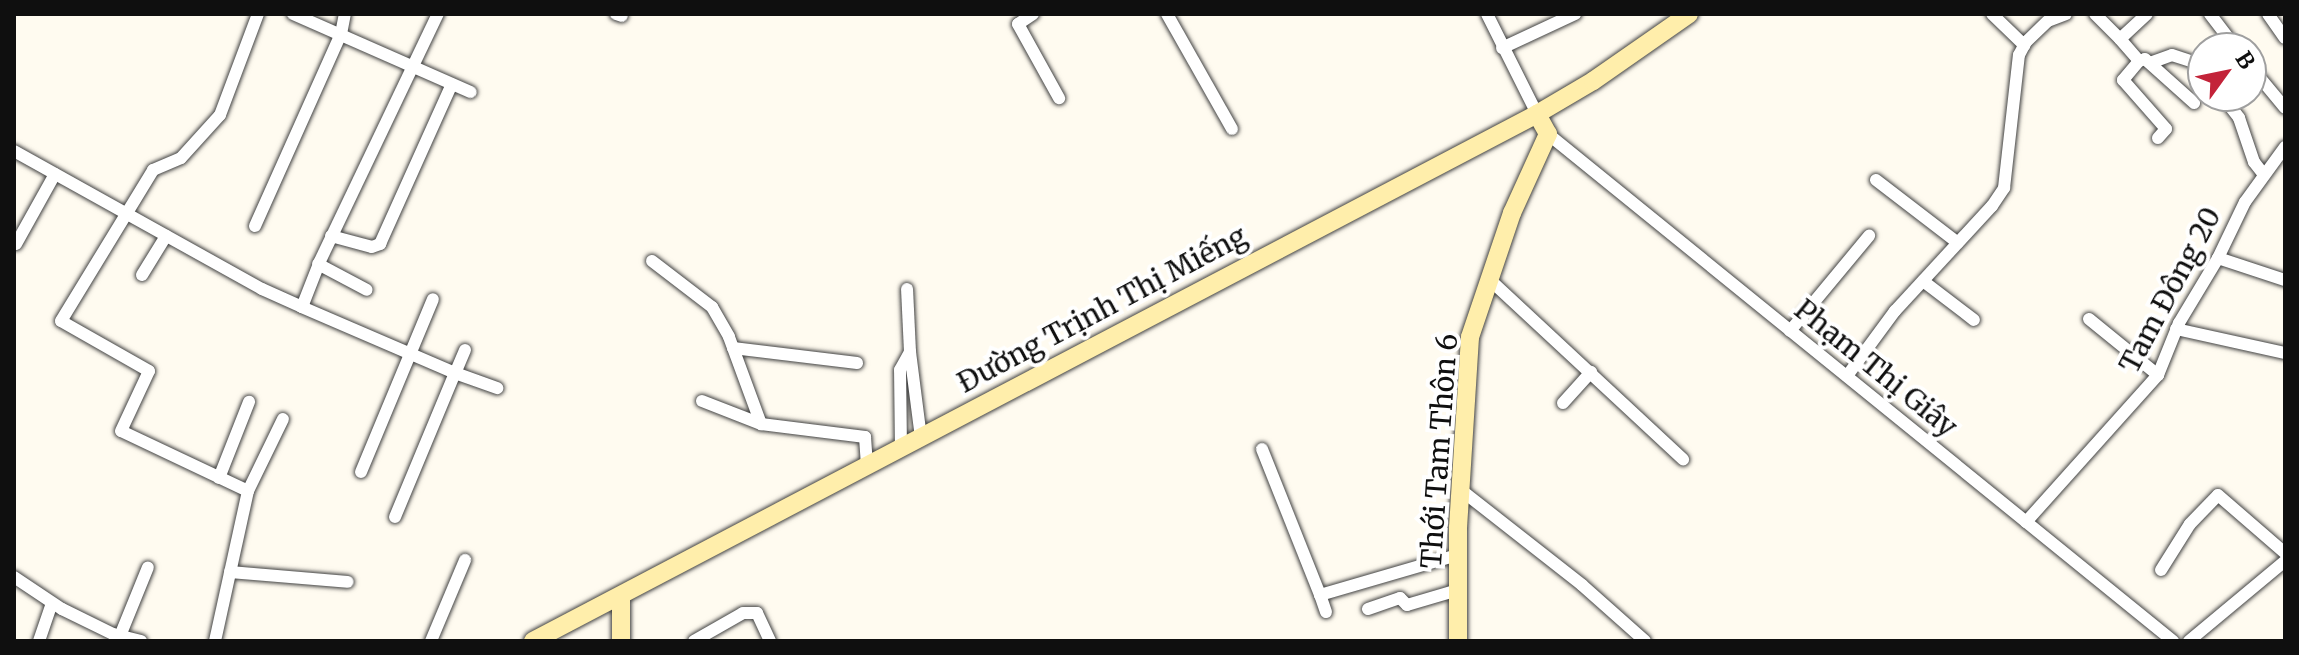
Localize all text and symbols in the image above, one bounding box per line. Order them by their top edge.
north arrow [2187,32,2267,112]
text: B [2230,46,2261,74]
street label: Tam Đông 20 [2112,202,2228,378]
street label: Đường Trịnh Thị Miếng [952,218,1252,400]
street label: Phạm Thị Giây [1788,292,1964,444]
street label: Thới Tam Thôn 6 [1414,333,1464,569]

